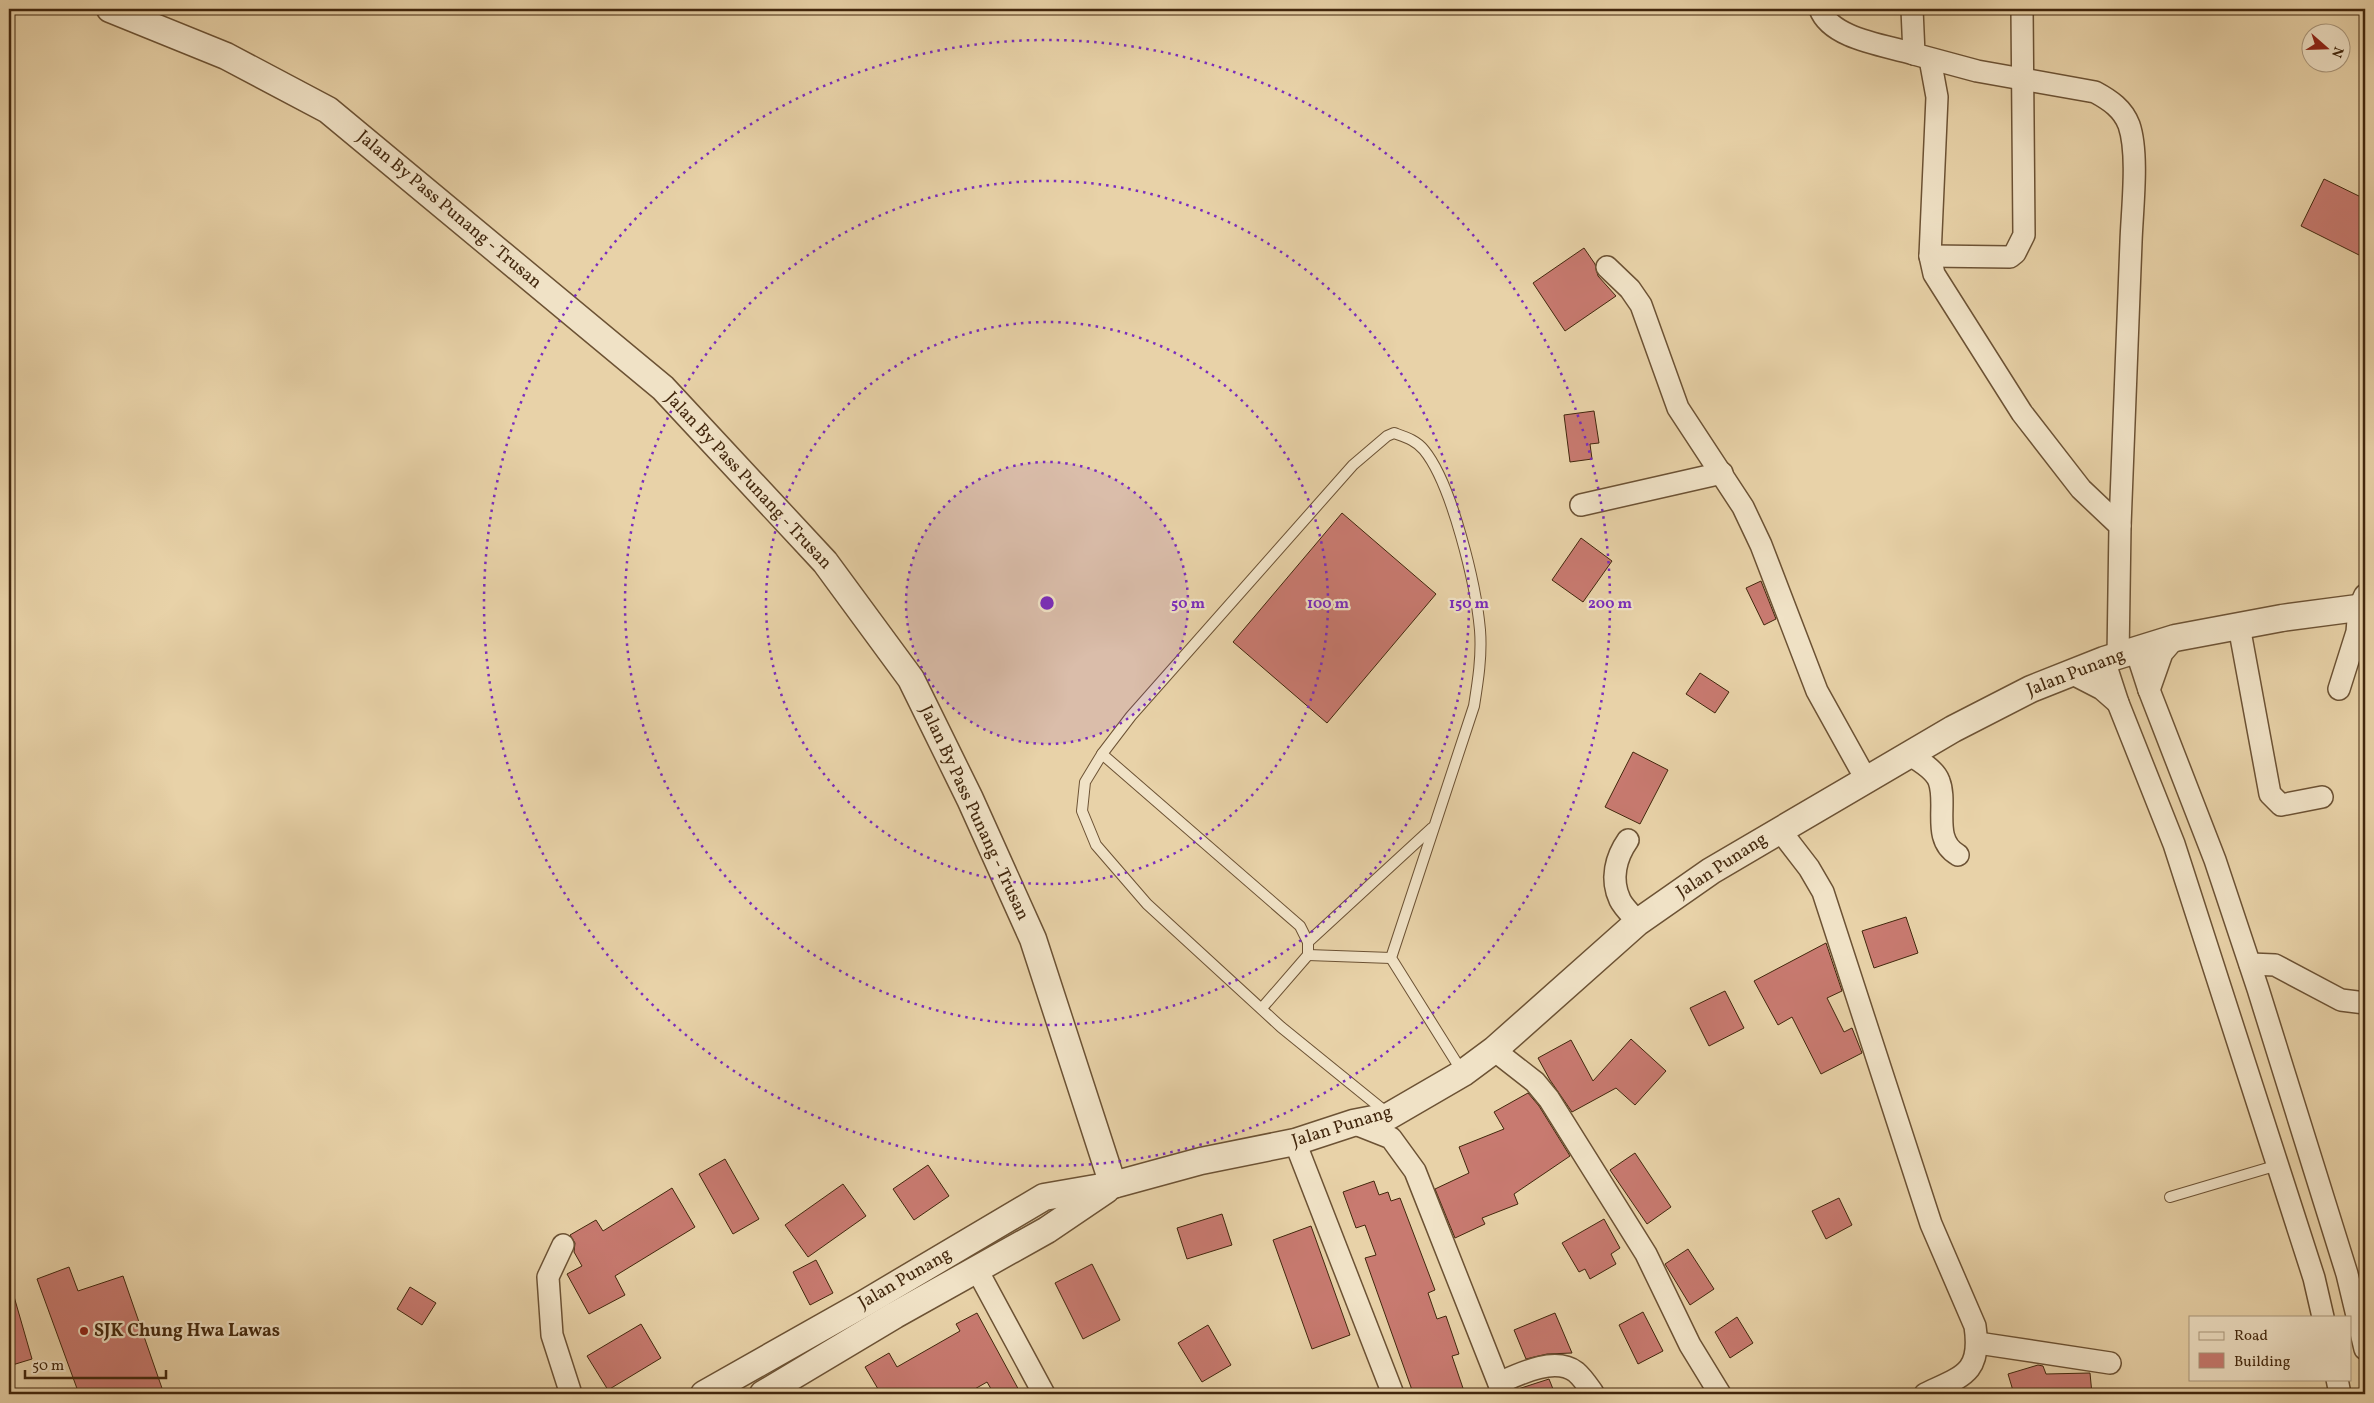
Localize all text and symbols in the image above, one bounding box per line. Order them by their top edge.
north arrow [2302,22,2352,72]
text: N [2326,44,2347,60]
street label: Jalan By Pass Punang - Trusan [351,125,547,295]
street label: Jalan By Pass Punang - Trusan [659,387,837,576]
centre of rings [1038,594,1056,612]
text: 50 m [1171,594,1205,615]
text: 100 m [1307,594,1350,615]
text: 150 m [1449,594,1489,615]
text: 200 m [1588,594,1632,615]
street label: Jalan Punang [2023,643,2129,703]
street label: Jalan By Pass Punang - Trusan [913,701,1035,925]
street label: Jalan Punang [1672,827,1772,905]
street label: Jalan Punang [1289,1100,1395,1154]
street label: Jalan Punang [854,1242,956,1316]
legend [2189,1316,2352,1380]
place label: SJK Chung Hwa Lawas [94,1319,280,1344]
marker: SJK Chung Hwa Lawas [78,1325,90,1337]
text: Road [2234,1326,2268,1347]
scale bar [25,1348,166,1380]
text: Building [2234,1352,2291,1373]
text: 50 m [32,1356,64,1377]

